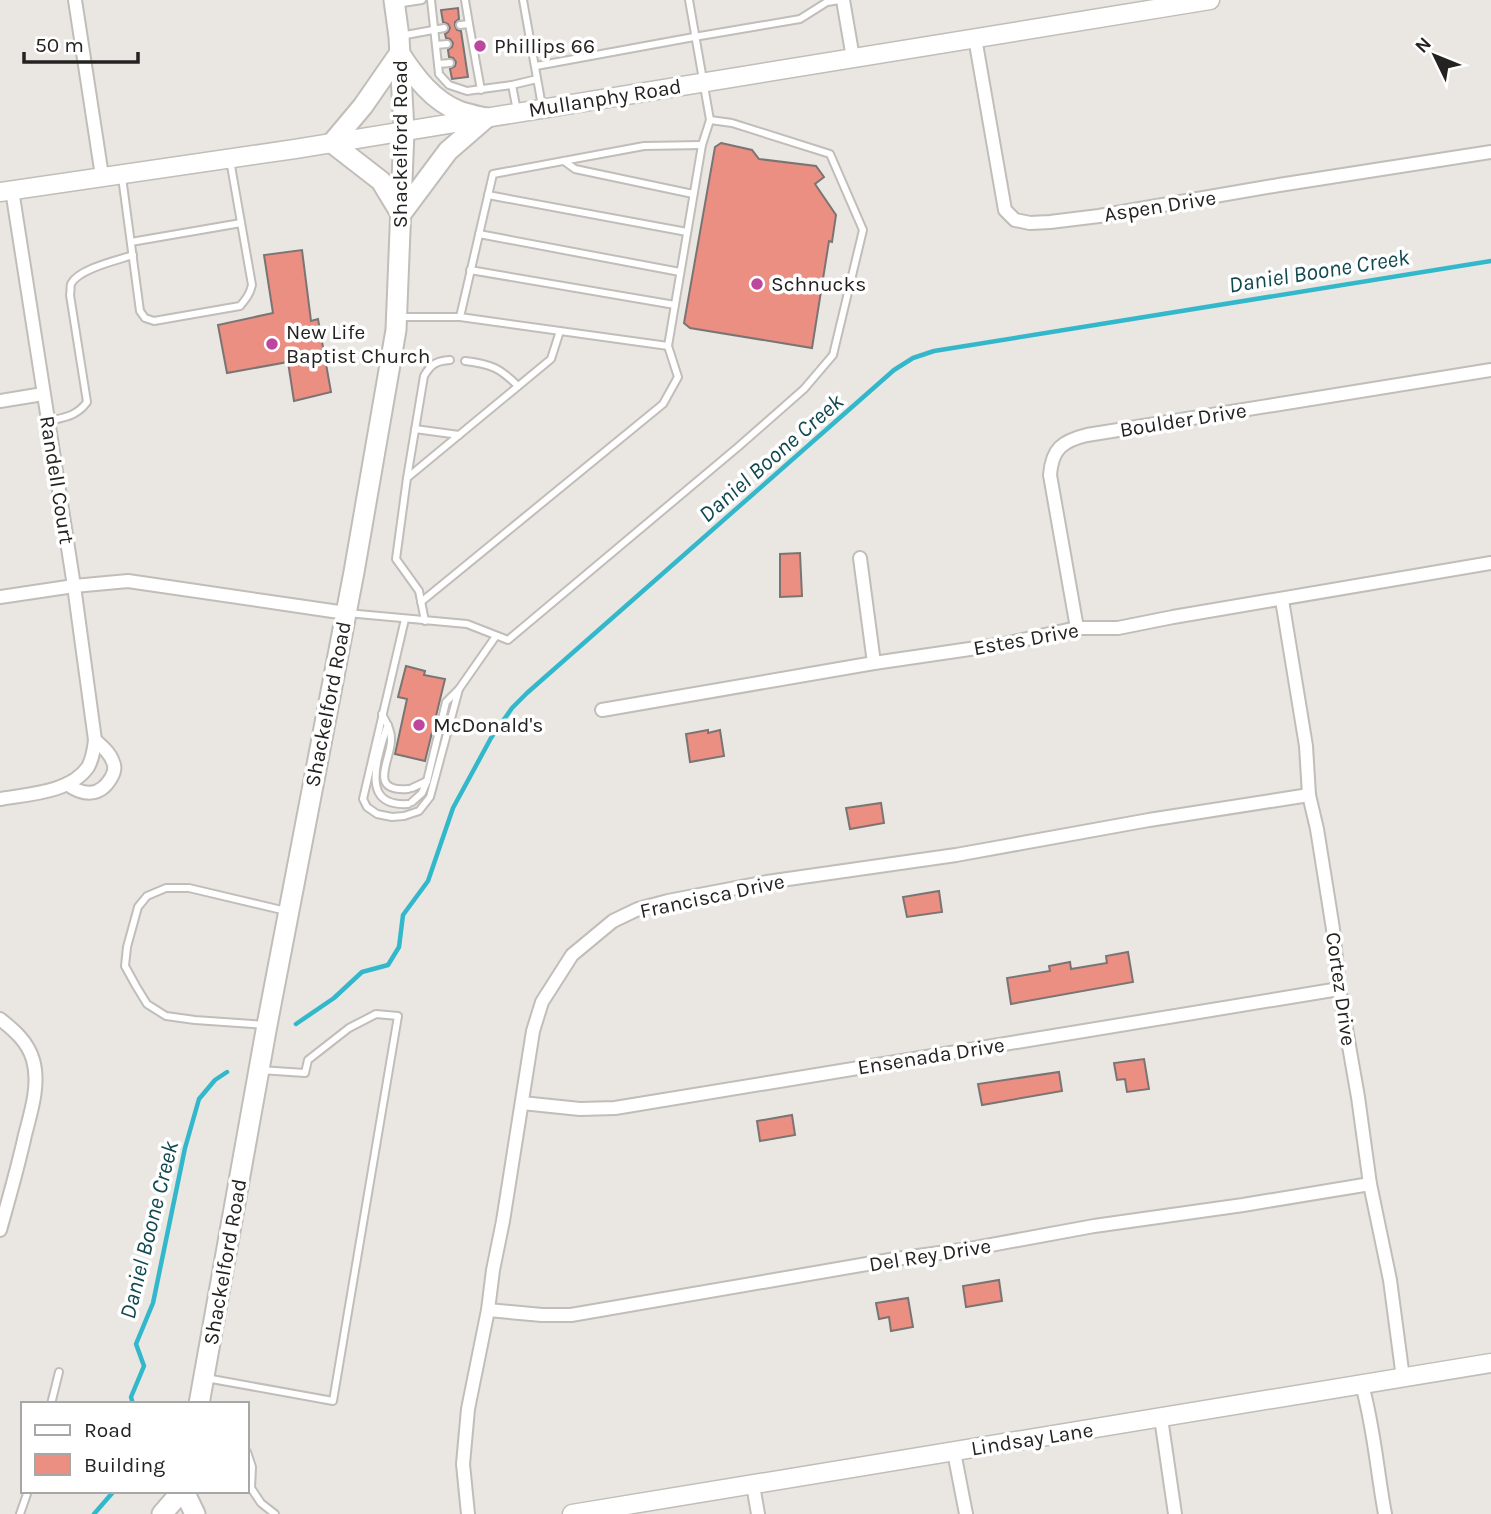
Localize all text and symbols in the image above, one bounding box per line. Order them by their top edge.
scale bar [24,21,138,65]
north arrow [1400,21,1470,91]
text: 50 m [35,33,84,57]
text: N [1411,33,1436,58]
place label: Phillips 66 [494,34,595,58]
marker: Phillips 66 [472,38,488,54]
street label: Shackelford Road [388,60,412,228]
street label: Mullanphy Road [527,74,683,122]
street label: Aspen Drive [1102,185,1218,227]
water label: Daniel Boone Creek [1227,243,1412,299]
place label: Schnucks [771,272,866,296]
marker: Schnucks [749,276,765,292]
place label: New Life Baptist Church [286,320,430,368]
marker: New Life Baptist Church [264,336,280,352]
water label: Daniel Boone Creek [693,388,849,528]
street label: Boulder Drive [1118,398,1248,442]
street label: Randell Court [35,414,79,546]
street label: Estes Drive [971,618,1081,660]
street label: Shackelford Road [300,619,356,789]
place label: McDonald's [433,713,543,737]
marker: McDonald's [411,717,427,733]
street label: Francisca Drive [637,869,787,923]
street label: Cortez Drive [1321,931,1361,1047]
street label: Ensenada Drive [856,1033,1006,1079]
water label: Daniel Boone Creek [114,1138,184,1322]
street label: Shackelford Road [199,1177,251,1347]
street label: Del Rey Drive [867,1234,993,1276]
legend [21,1402,248,1493]
street label: Lindsay Lane [969,1417,1095,1461]
text: Road [84,1418,132,1442]
text: Building [84,1453,165,1477]

